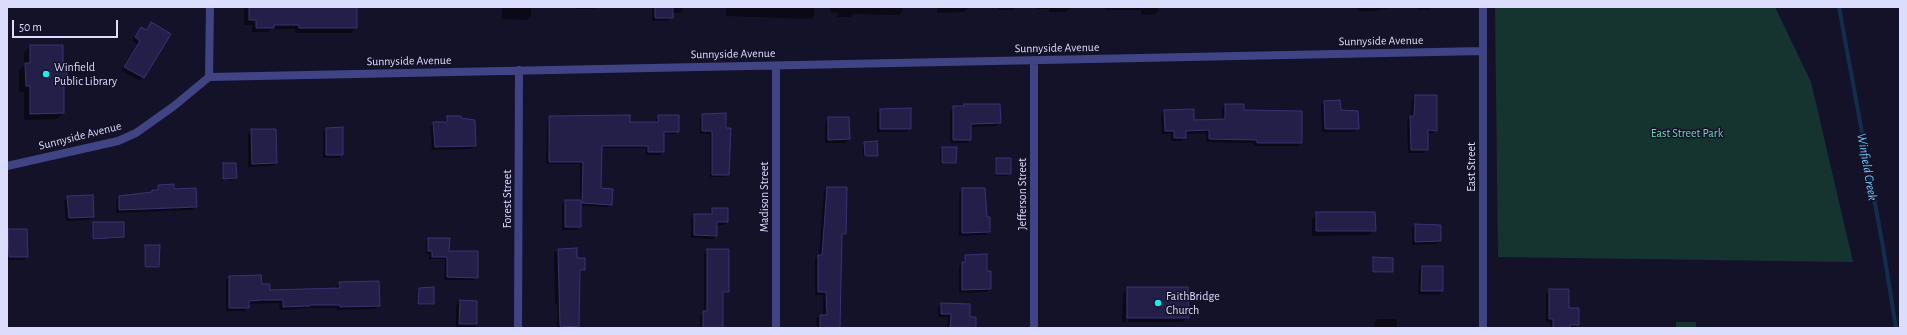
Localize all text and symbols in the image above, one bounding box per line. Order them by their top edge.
scale bar [14,12,120,38]
text: 50 m [19,21,42,33]
street label: Sunnyside Avenue [1338,33,1424,49]
street label: Sunnyside Avenue [1014,40,1100,56]
street label: Sunnyside Avenue [690,46,776,62]
street label: Sunnyside Avenue [366,53,452,69]
place label: Winfield Public Library [54,60,117,88]
marker: Winfield Public Library [41,69,51,79]
street label: Sunnyside Avenue [37,119,123,153]
park label: East Street Park [1651,126,1723,140]
water label: Winfield Creek [1853,132,1881,202]
street label: East Street [1464,142,1478,192]
street label: Jefferson Street [1015,158,1029,230]
street label: Madison Street [757,162,771,232]
street label: Forest Street [500,170,514,228]
place label: FaithBridge Church [1166,289,1220,317]
marker: FaithBridge Church [1153,298,1163,308]

